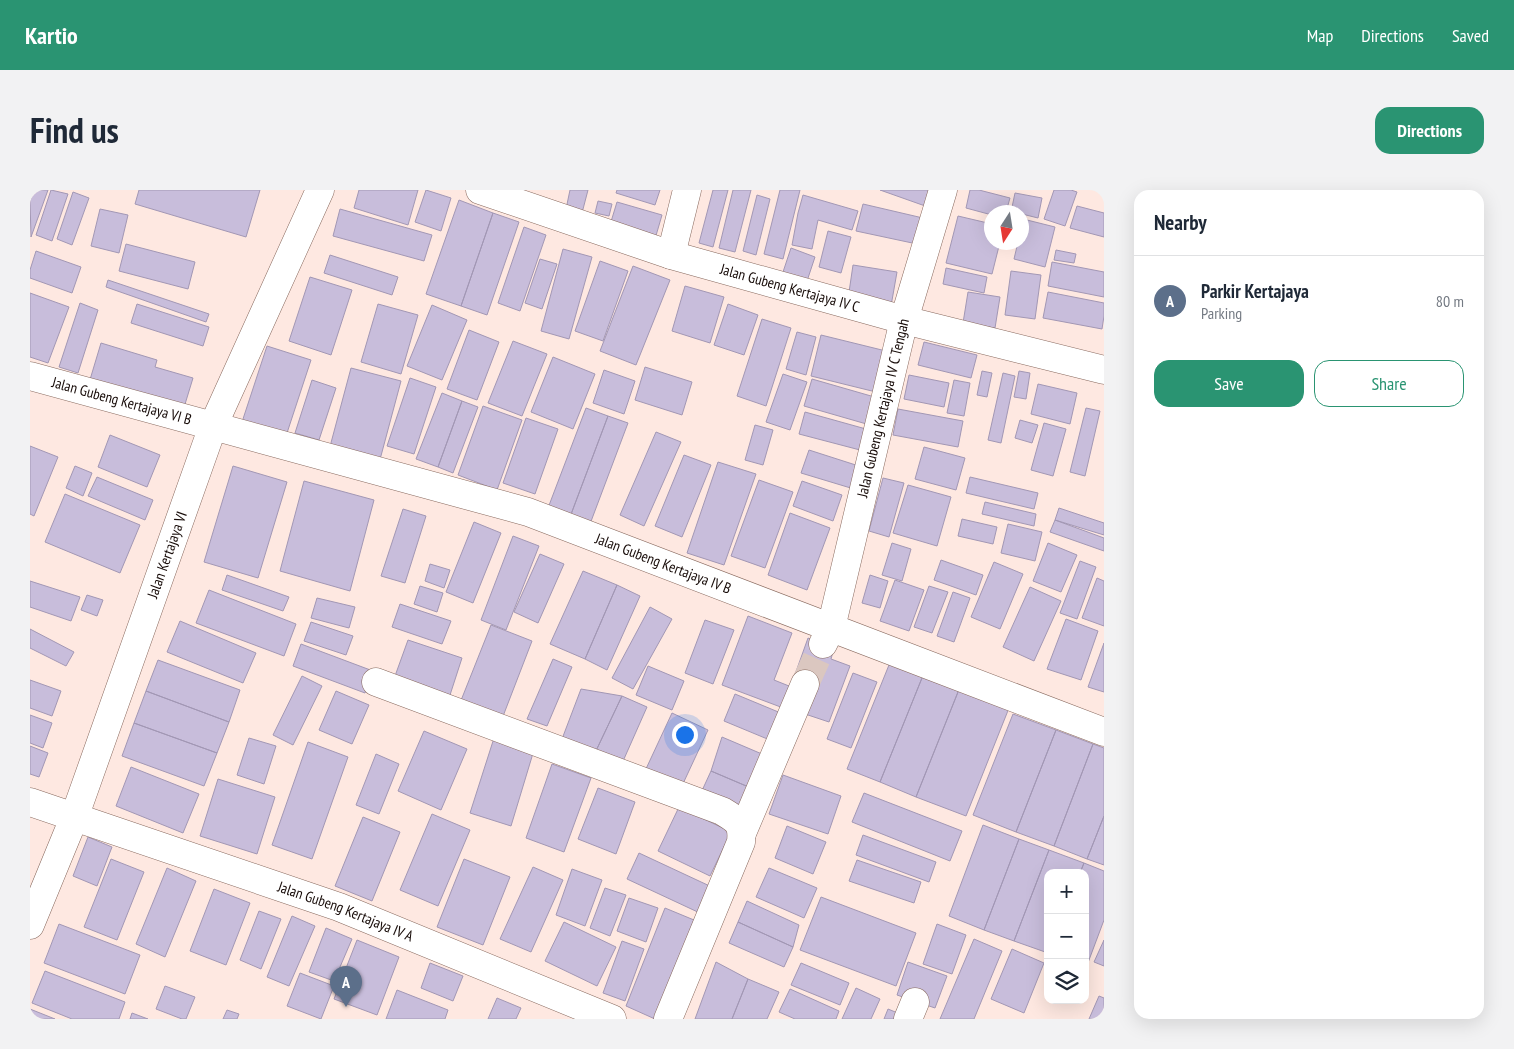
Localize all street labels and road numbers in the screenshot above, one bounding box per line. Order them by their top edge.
street label: Jalan Gubeng Kertajaya IV C [717,259,862,316]
street label: Jalan Gubeng Kertajaya IV C Tengah [852,317,913,500]
street label: Jalan Gubeng Kertajaya VI B [49,372,194,429]
street label: Jalan Kertajaya VI [142,509,191,601]
street label: Jalan Gubeng Kertajaya IV B [592,528,734,598]
street label: Jalan Gubeng Kertajaya IV A [274,877,417,946]

